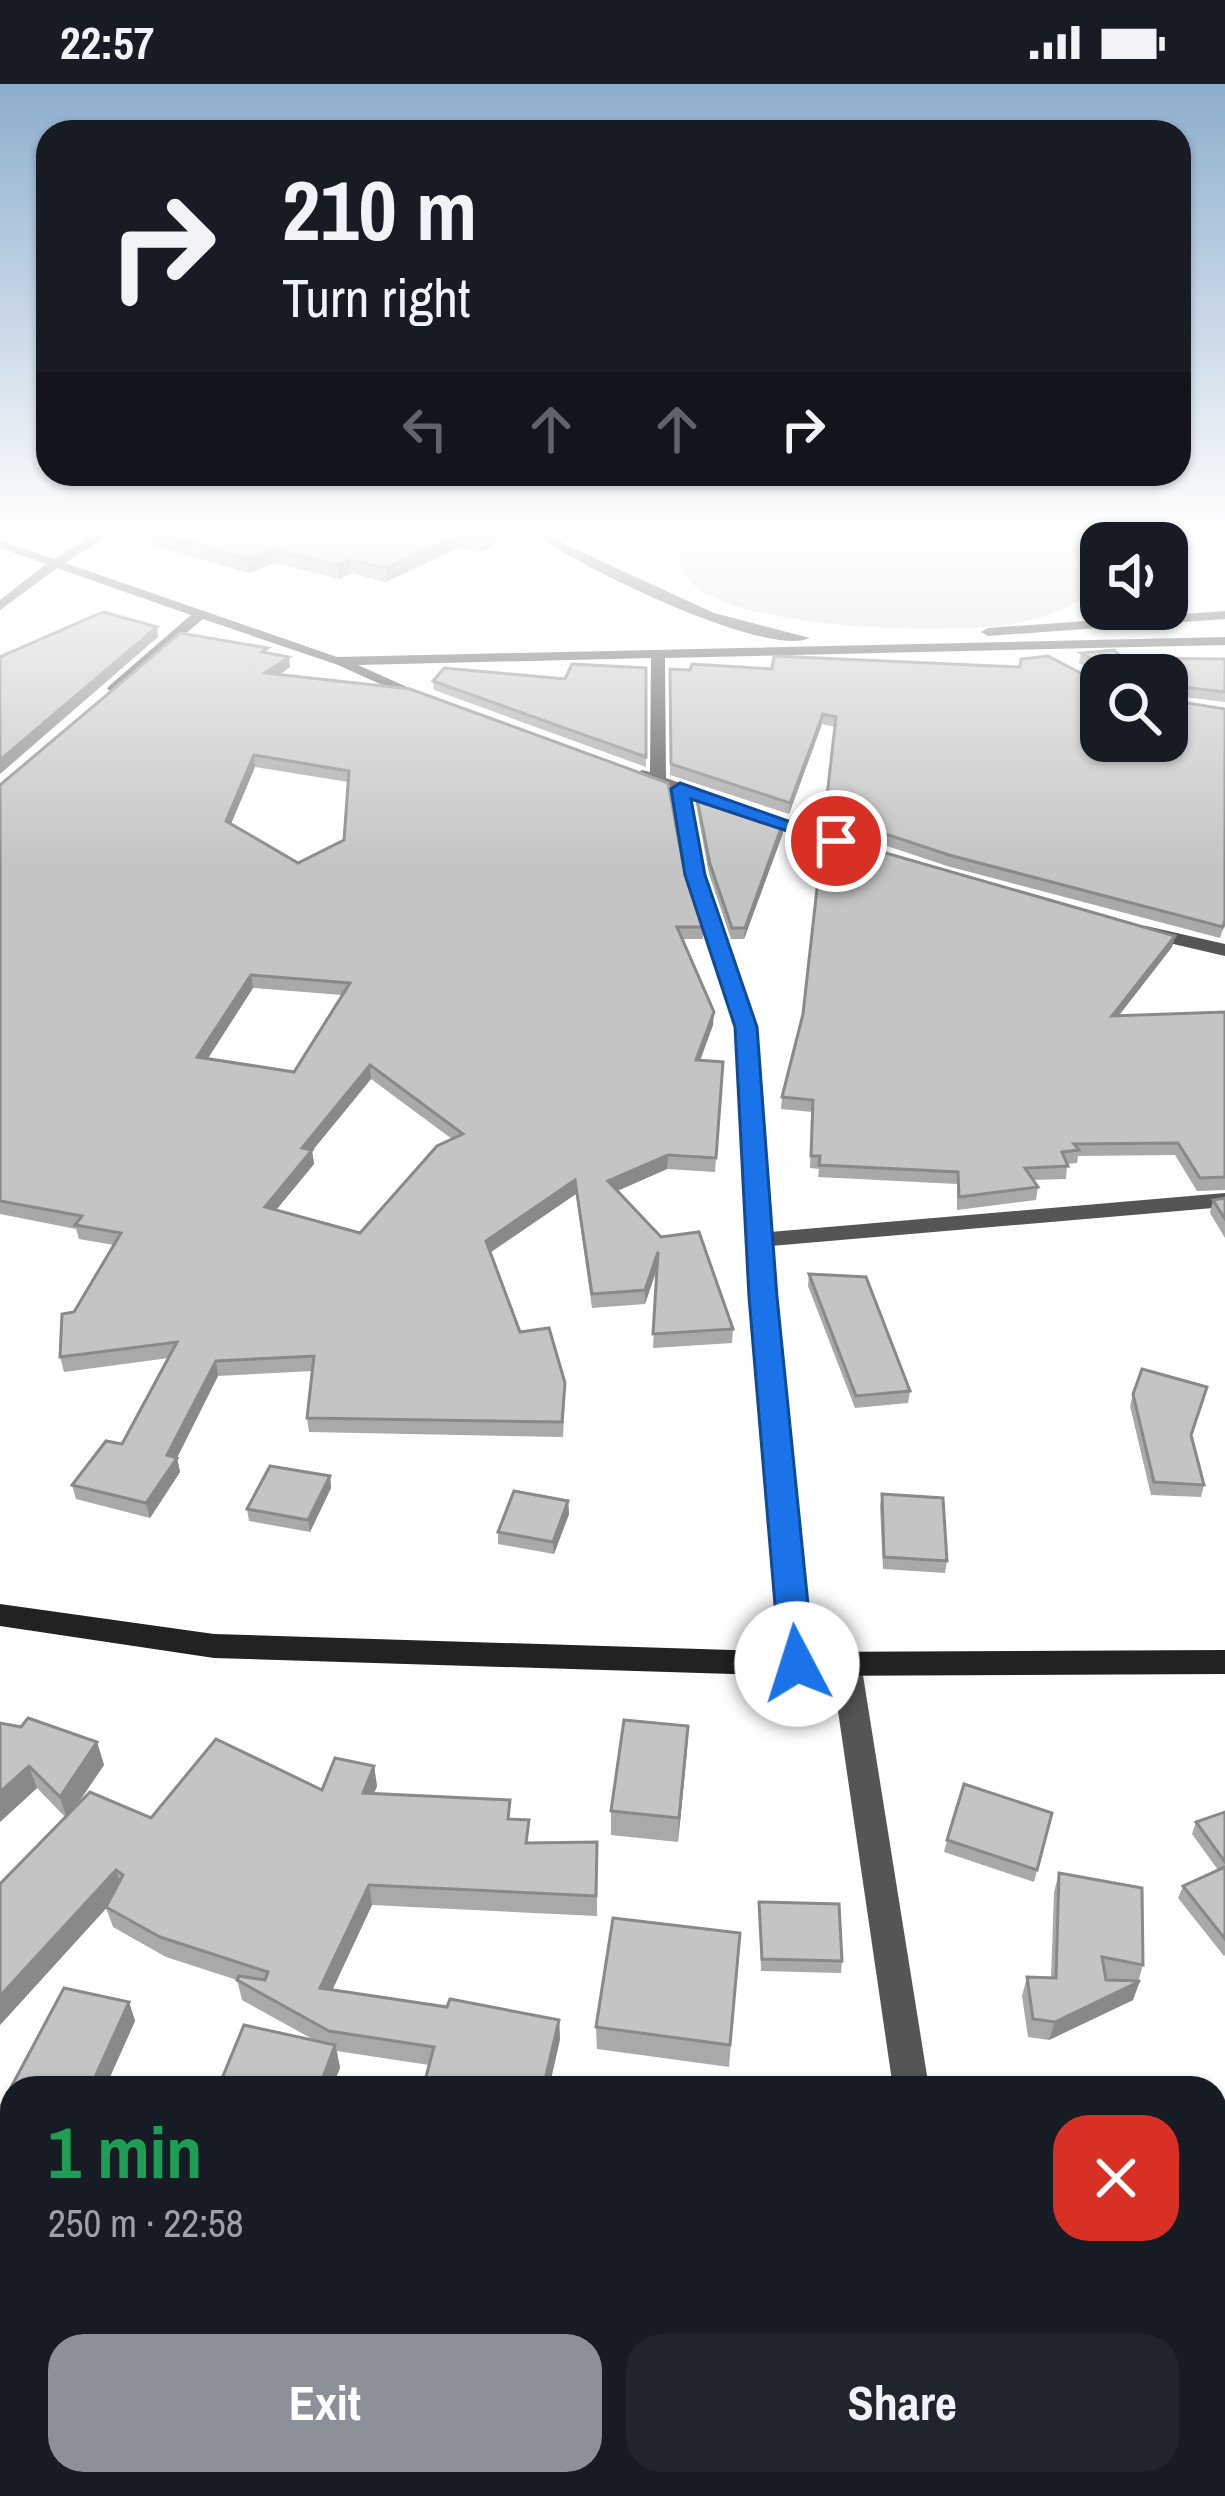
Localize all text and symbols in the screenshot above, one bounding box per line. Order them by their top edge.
text: 22:57 [60,12,154,73]
text: 210 m [282,153,477,266]
icon: right [84,168,240,324]
text: Turn right [282,261,470,334]
icon: left [392,396,458,462]
icon: ahead [518,396,584,462]
icon: ahead [644,396,710,462]
icon: right [770,396,836,462]
map controls [1080,522,1188,762]
button: sound [1080,522,1188,630]
button: search [1080,654,1188,762]
pin [785,790,887,892]
icon: arrive [803,808,869,874]
position arrow [734,1601,860,1727]
text: 1 min [48,2103,202,2200]
button: close [1053,2115,1179,2241]
text: 250 m · 22:58 [48,2197,244,2249]
button: Exit [48,2334,602,2472]
button: Share [626,2334,1179,2472]

